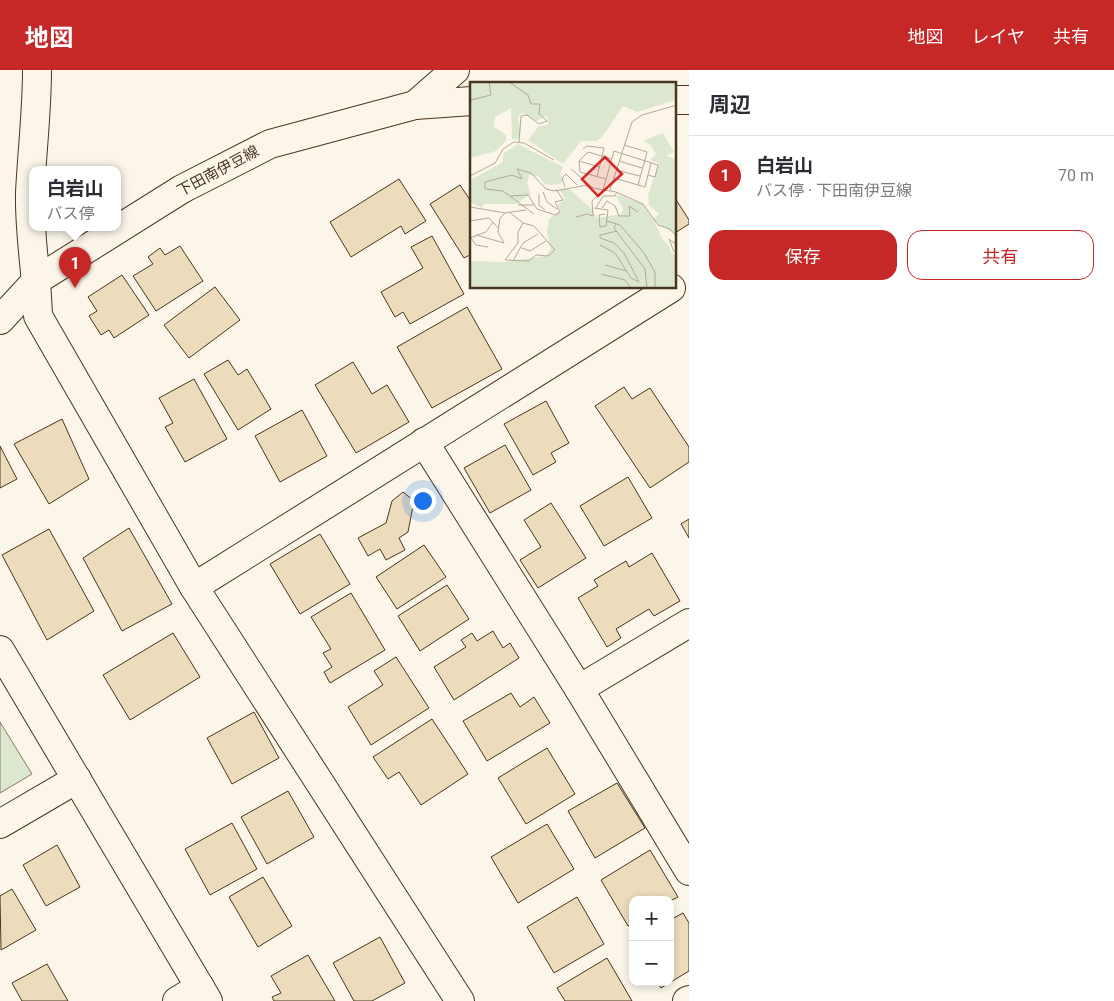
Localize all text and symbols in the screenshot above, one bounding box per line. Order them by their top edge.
text: 地図 [25,24,73,52]
text: 地図 [908,26,944,47]
text: レイヤ [972,26,1025,47]
text: 共有 [1053,26,1089,47]
inset map [470,82,676,289]
text: 周辺 [709,93,751,117]
street label: 下田南伊豆線 [174,142,262,200]
text: 白岩山 [756,154,813,177]
popup [29,166,121,231]
text: 1 [720,166,730,185]
text: 70 m [1058,166,1094,185]
text: 白岩山 [46,177,104,200]
text: バス停 · 下田南伊豆線 [756,181,912,200]
text: バス停 [46,204,95,223]
button: 保存 [709,230,897,280]
button: 共有 [907,230,1094,280]
pin: 1 [59,247,91,288]
your location [410,488,436,514]
map controls [629,896,674,986]
button: + [629,896,674,941]
button: − [629,941,674,986]

